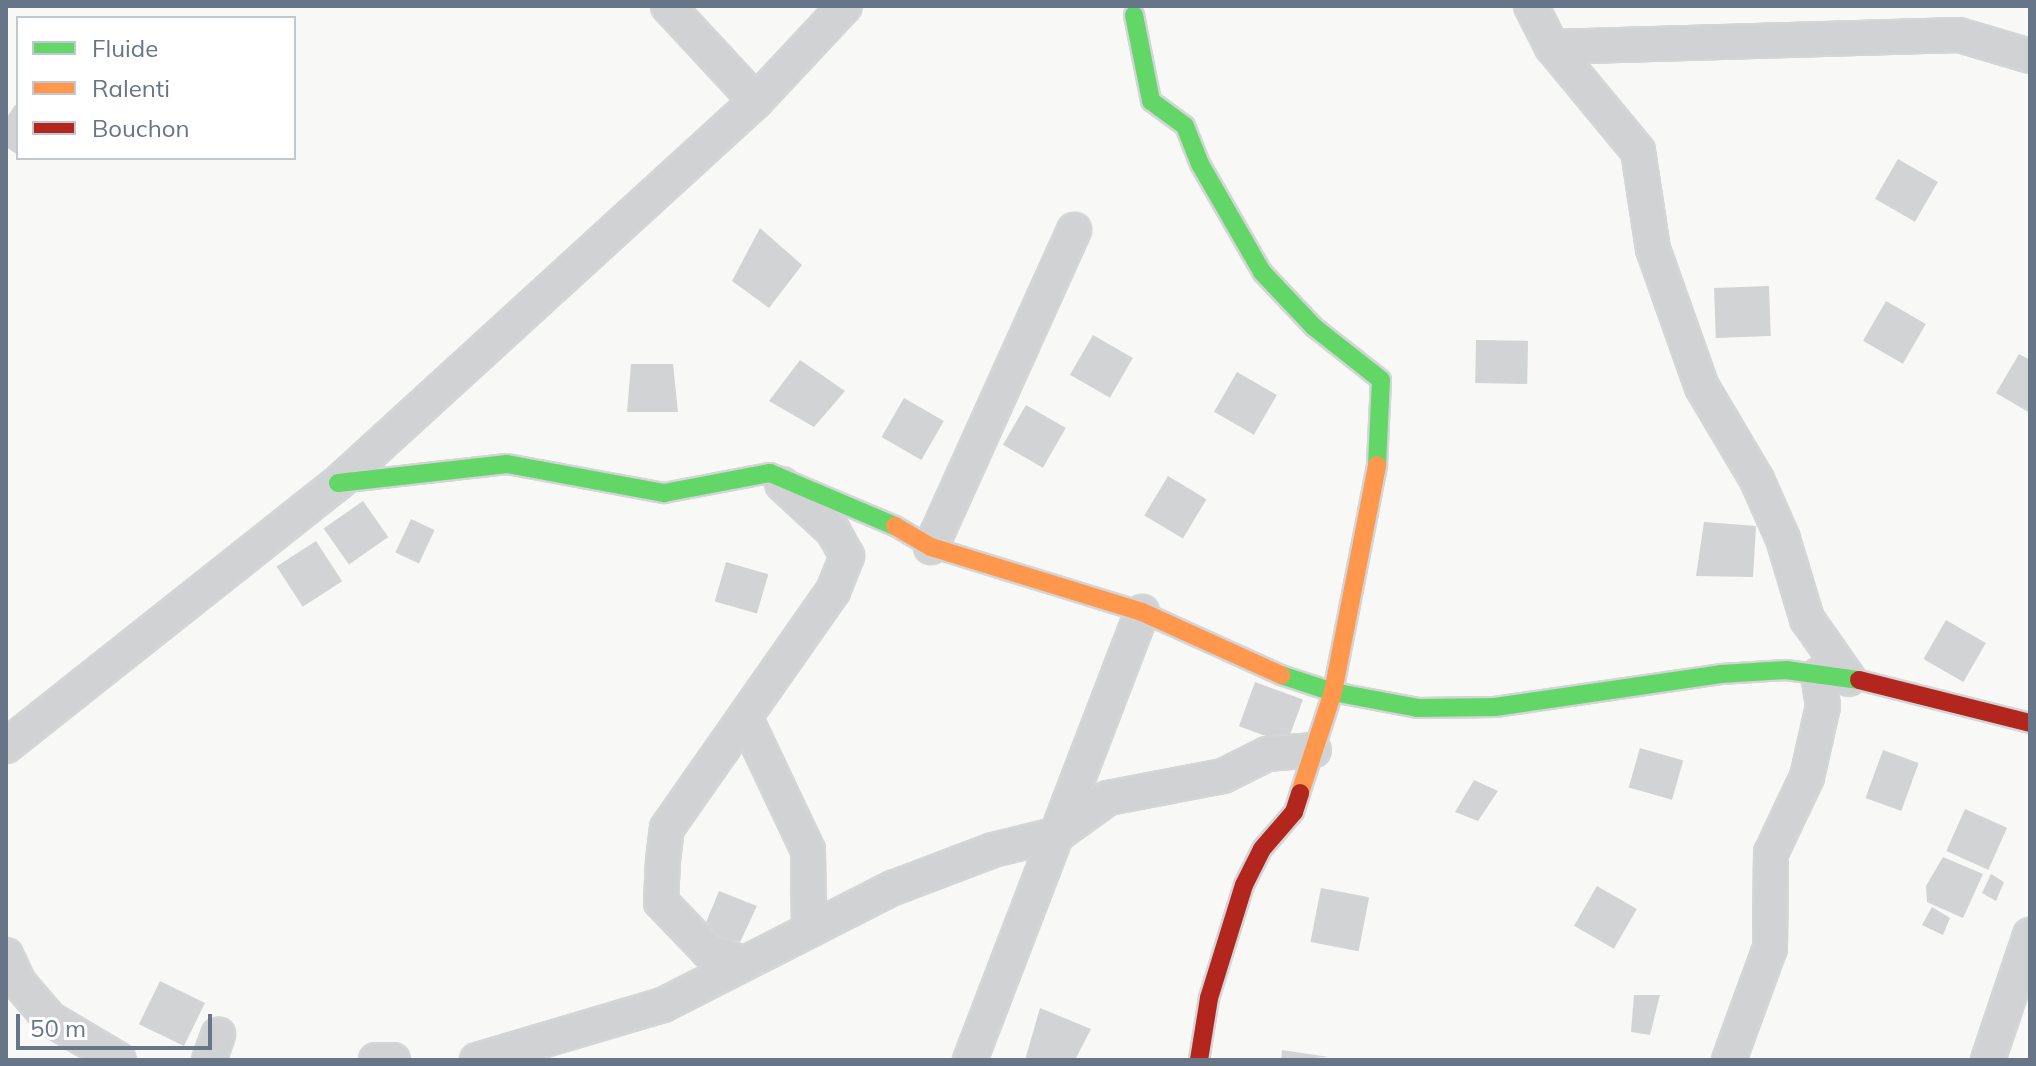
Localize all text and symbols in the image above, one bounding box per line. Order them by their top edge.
legend [16,16,296,160]
text: Fluide [92,33,158,63]
text: Ralenti [92,73,170,103]
text: Bouchon [92,113,190,143]
scale bar [20,998,216,1048]
text: 50 m [30,1013,86,1043]

